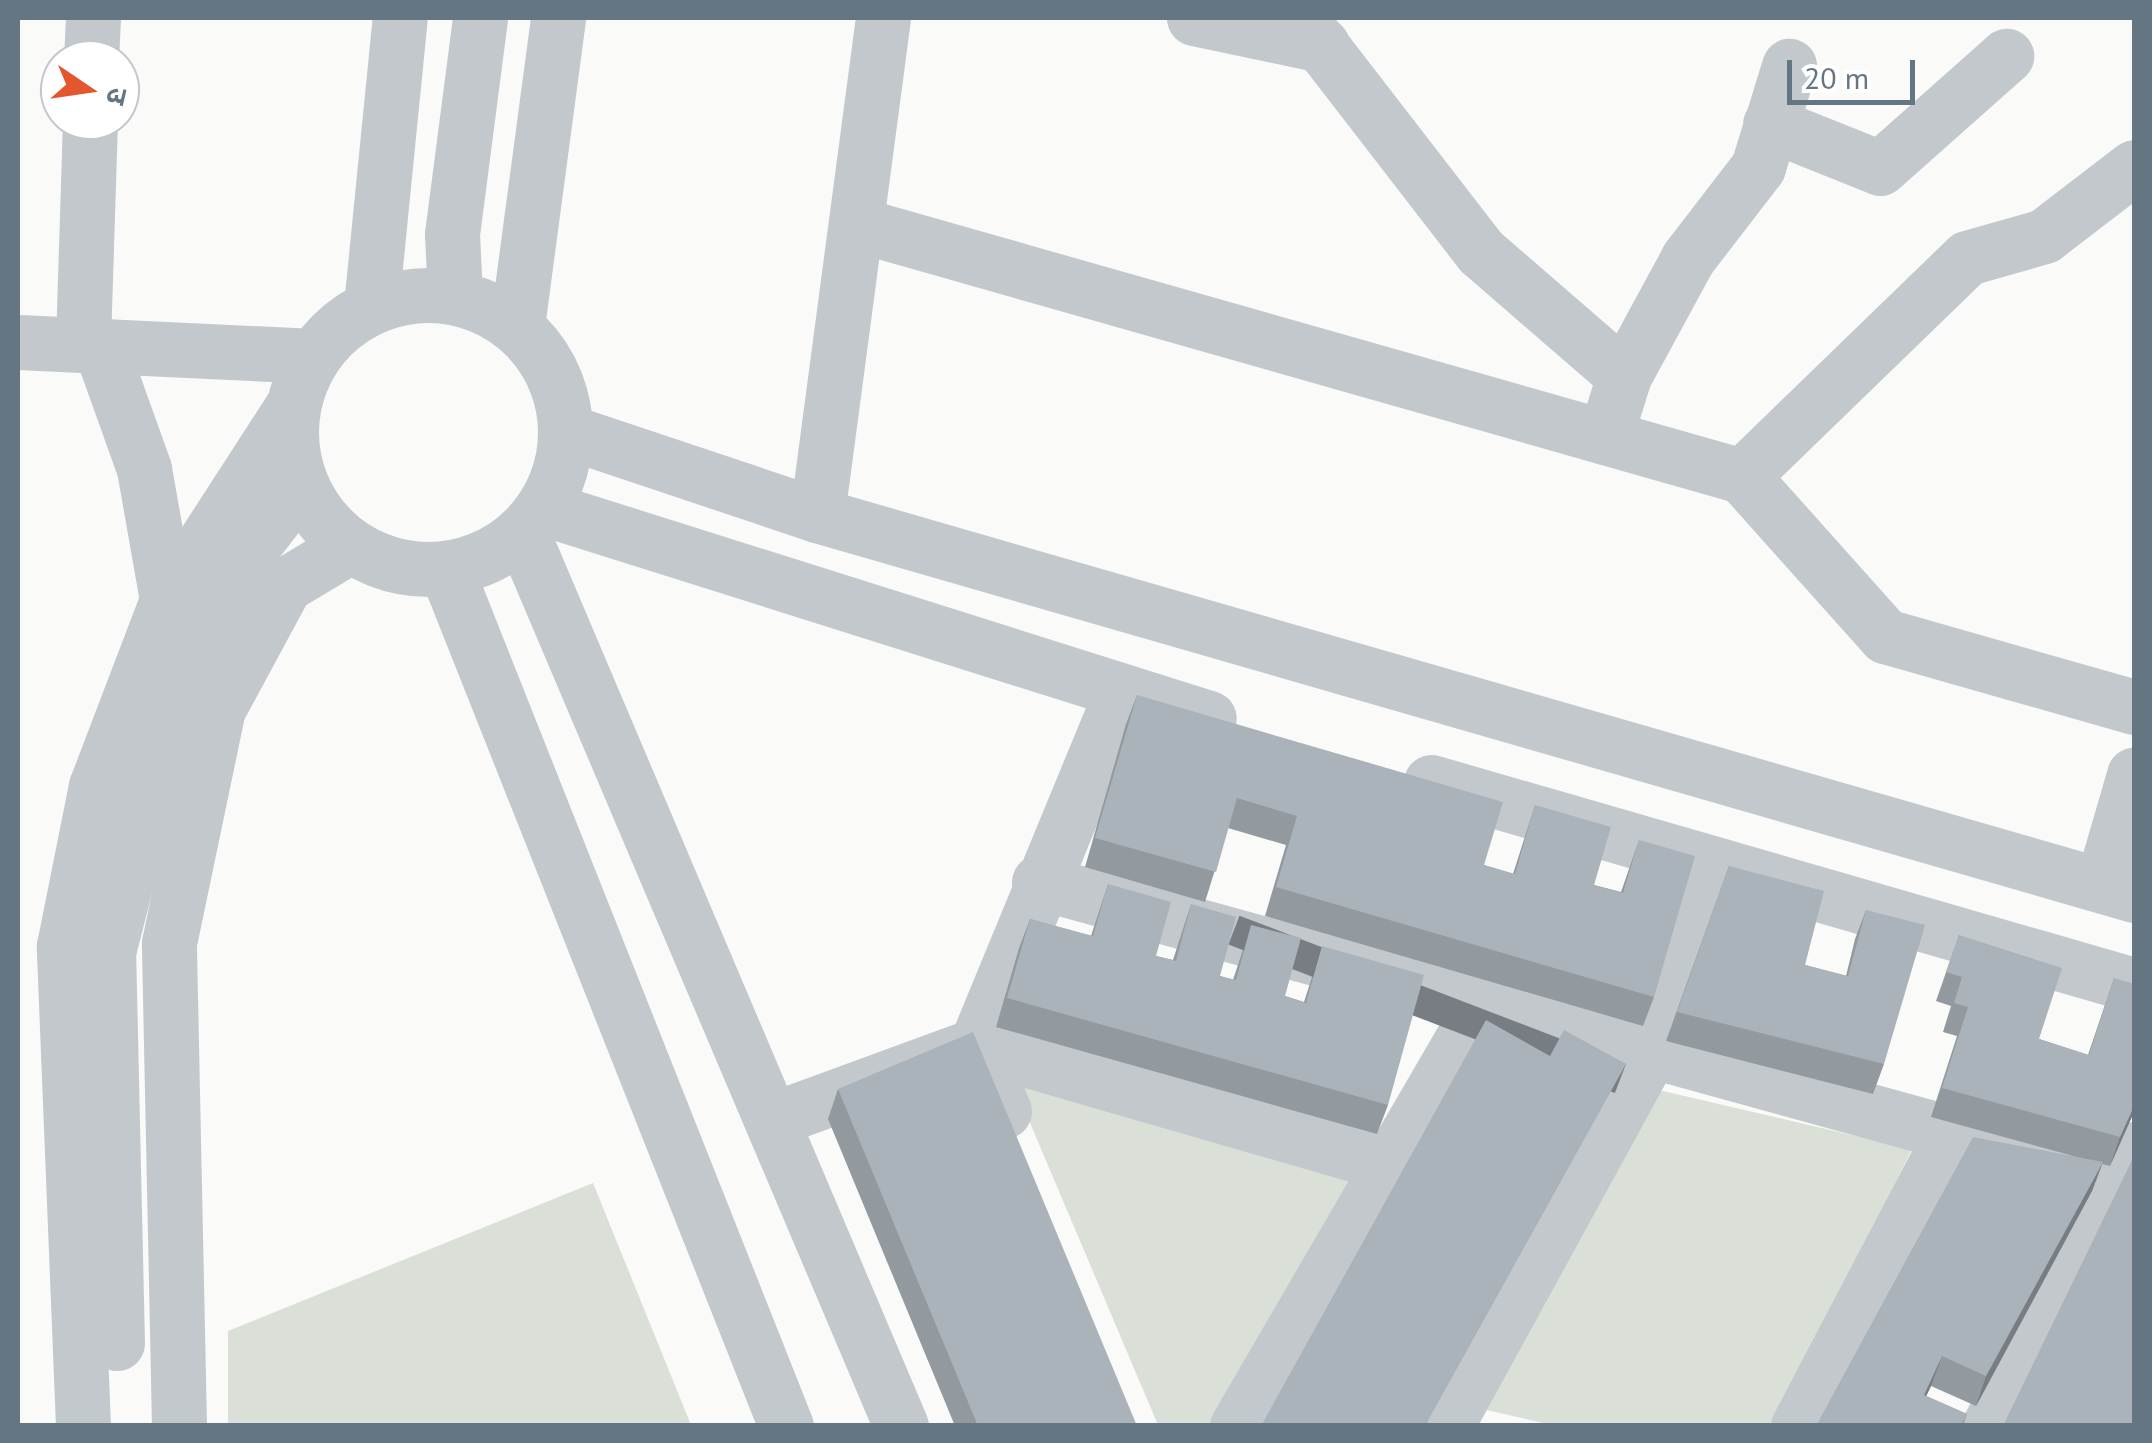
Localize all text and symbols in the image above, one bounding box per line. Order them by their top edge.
north arrow [40,40,140,140]
scale bar [1792,40,1920,102]
text: 20 m [1804,58,1869,97]
text: उ [98,84,138,109]

